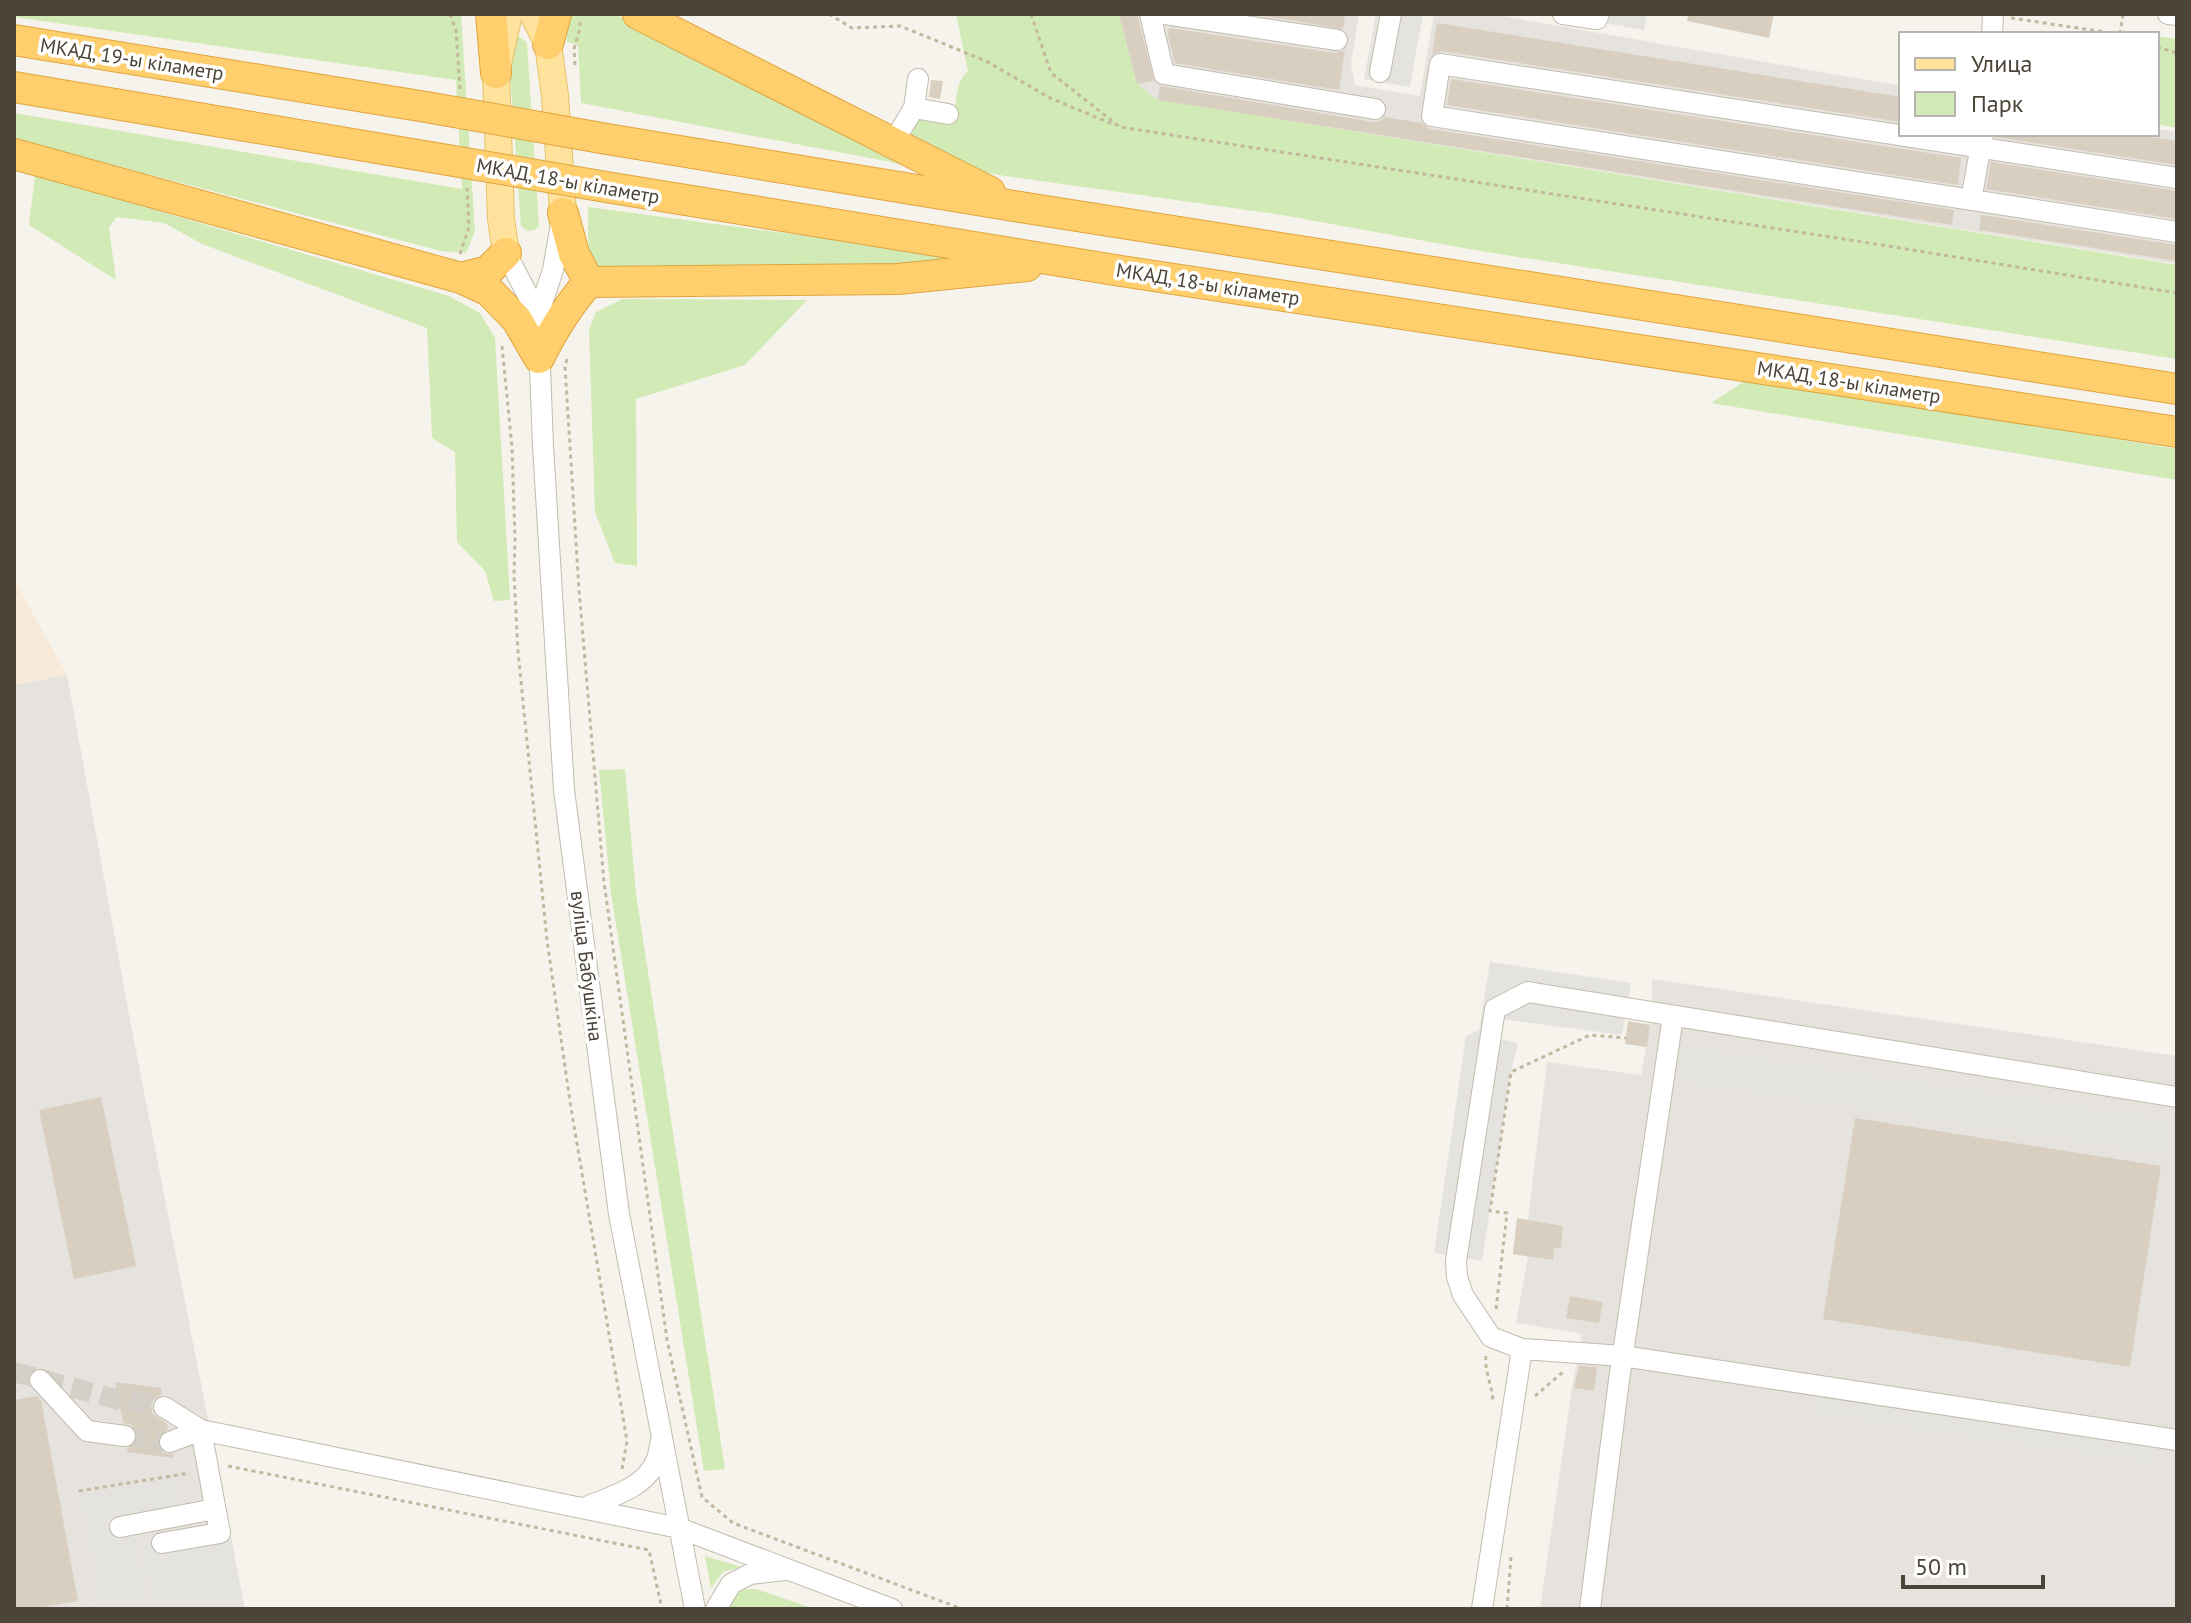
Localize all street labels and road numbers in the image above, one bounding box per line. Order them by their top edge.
street label: МКАД, 19-ы кіламетр [38,32,226,86]
street label: МКАД, 18-ы кіламетр [474,152,662,210]
street label: МКАД, 18-ы кіламетр [1114,257,1302,311]
street label: МКАД, 18-ы кіламетр [1755,355,1943,409]
street label: вуліца Бабушкіна [565,889,609,1043]

